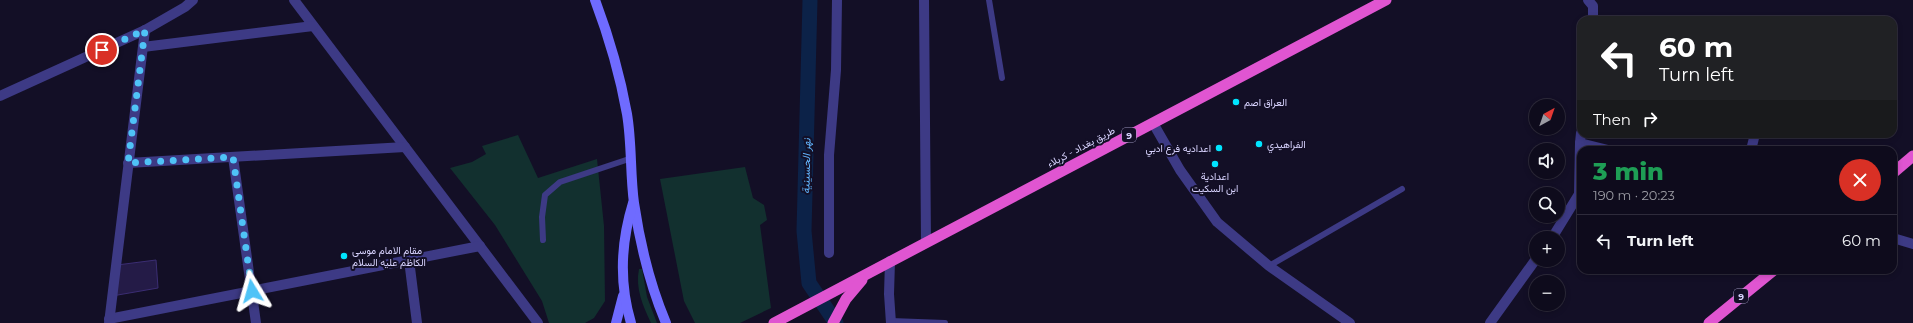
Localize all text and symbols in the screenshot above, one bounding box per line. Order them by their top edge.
text: 60 m [1659,30,1733,64]
icon: left [1593,32,1645,84]
pin [85,33,119,67]
icon: arrive [91,39,113,61]
text: Turn left [1659,64,1734,86]
place label: العراق اصم [1244,96,1287,109]
marker: العراق اصم [1231,97,1241,107]
north arrow [1529,99,1565,135]
map controls [1529,99,1565,311]
icon: right [1639,108,1661,130]
text: Then [1593,110,1631,129]
street label: طريق بغداد - كربلاء [1045,123,1118,170]
road number: 9 [1122,128,1136,142]
water label: نهر الحسينية [799,137,813,194]
place label: الفراهيدي [1267,138,1306,153]
marker: الفراهيدي [1254,139,1264,149]
place label: اعداديه فرع ادبي [1145,142,1211,157]
marker: اعداديه فرع ادبي [1214,143,1224,153]
button: sound [1529,143,1565,179]
text: 3 min [1593,157,1664,186]
marker: اعدادية ابن السكيت [1210,159,1220,169]
button: close [1839,159,1881,201]
place label: اعدادية ابن السكيت [1192,170,1238,195]
button: search [1529,187,1565,223]
text: 190 m · 20:23 [1593,187,1675,203]
icon: left [1593,230,1615,252]
button: + [1529,231,1565,267]
text: Turn left [1627,231,1694,250]
text: 60 m [1842,231,1881,250]
place label: مقام الامام موسى الكاظم عليه السلام [352,244,426,269]
marker: مقام الامام موسى الكاظم عليه السلام [339,251,349,261]
position arrow [231,270,273,312]
button: − [1529,275,1565,311]
road number: 9 [1734,289,1748,303]

